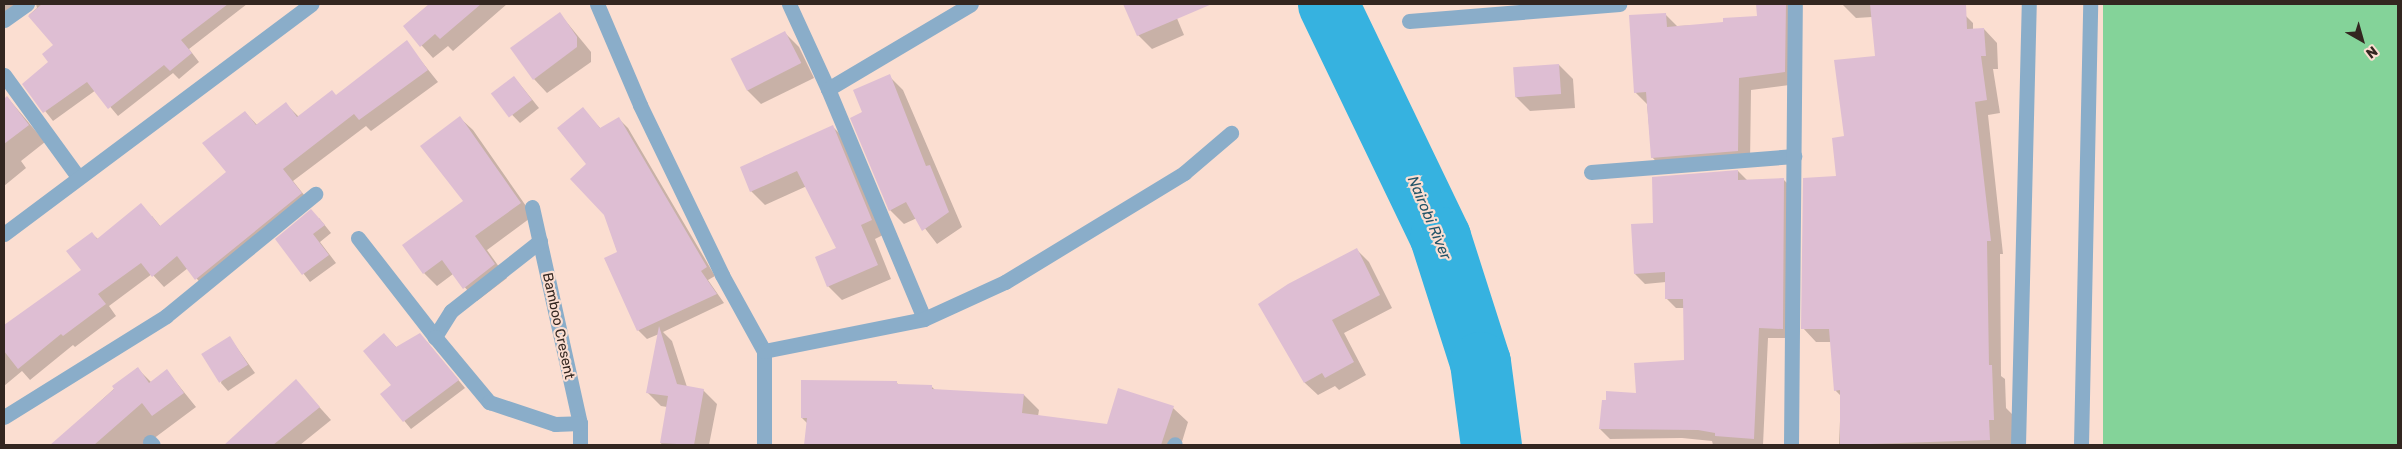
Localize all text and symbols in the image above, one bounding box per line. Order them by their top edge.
north arrow [2337,15,2387,65]
text: N [2362,42,2381,62]
water label: Nairobi River [1403,174,1455,262]
street label: Bamboo Cresent [538,271,578,381]

